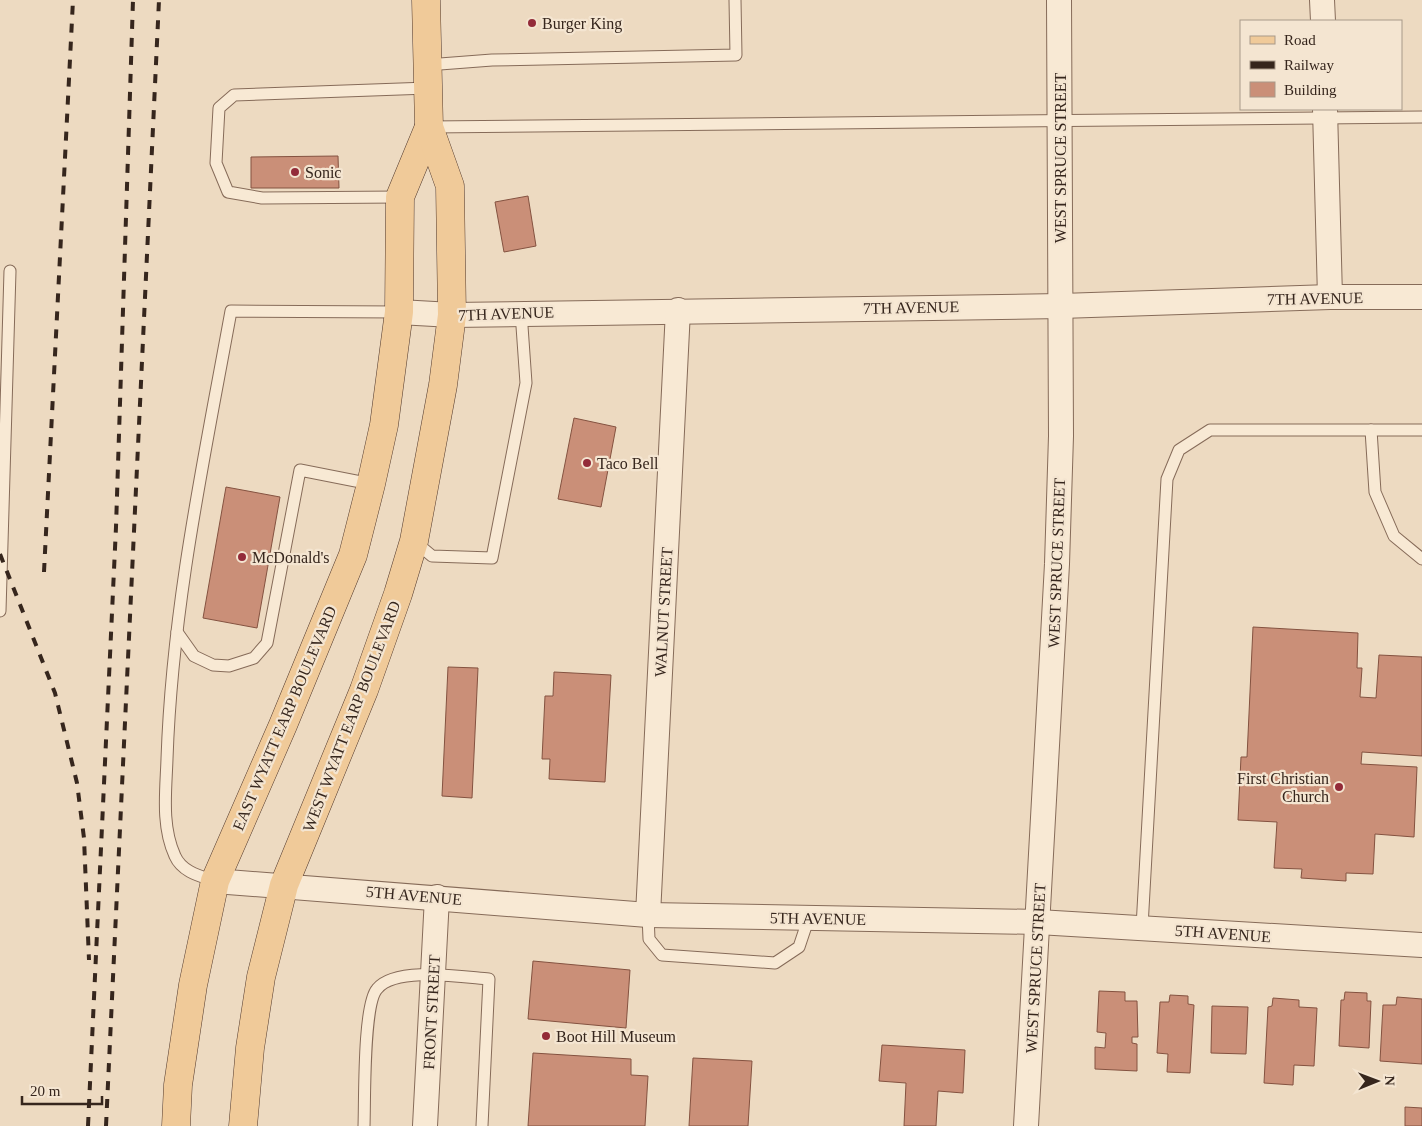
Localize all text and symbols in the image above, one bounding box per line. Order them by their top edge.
place label: Burger King [542,15,622,33]
marker: Burger King [526,17,538,29]
legend [1240,20,1402,110]
text: Road [1284,32,1316,48]
text: Railway [1284,57,1334,73]
street label: WEST SPRUCE STREET [1052,73,1069,243]
text: Building [1284,82,1337,98]
place label: Sonic [305,164,341,181]
marker: Sonic [289,166,301,178]
street label: 7TH AVENUE [1267,289,1363,308]
street label: 7TH AVENUE [863,298,959,317]
street label: 7TH AVENUE [458,303,554,324]
place label: Taco Bell [597,455,659,472]
marker: Taco Bell [581,457,593,469]
street label: WEST SPRUCE STREET [1045,477,1068,648]
street label: WALNUT STREET [652,546,675,677]
place label: McDonald's [252,549,330,566]
marker: McDonald's [236,551,248,563]
street label: WEST WYATT EARP BOULEVARD [299,598,403,834]
street label: EAST WYATT EARP BOULEVARD [229,603,340,833]
place label: First Christian Church [1237,770,1329,805]
marker: First Christian Church [1333,781,1345,793]
street label: WEST SPRUCE STREET [1023,882,1048,1054]
street label: 5TH AVENUE [365,883,463,908]
street label: 5TH AVENUE [770,909,866,928]
street label: 5TH AVENUE [1174,922,1272,945]
street label: FRONT STREET [420,954,443,1070]
place label: Boot Hill Museum [556,1028,677,1045]
marker: Boot Hill Museum [540,1030,552,1042]
north arrow [1352,1056,1402,1106]
scale bar [22,1074,102,1106]
text: N [1382,1076,1397,1086]
text: 20 m [30,1083,61,1099]

